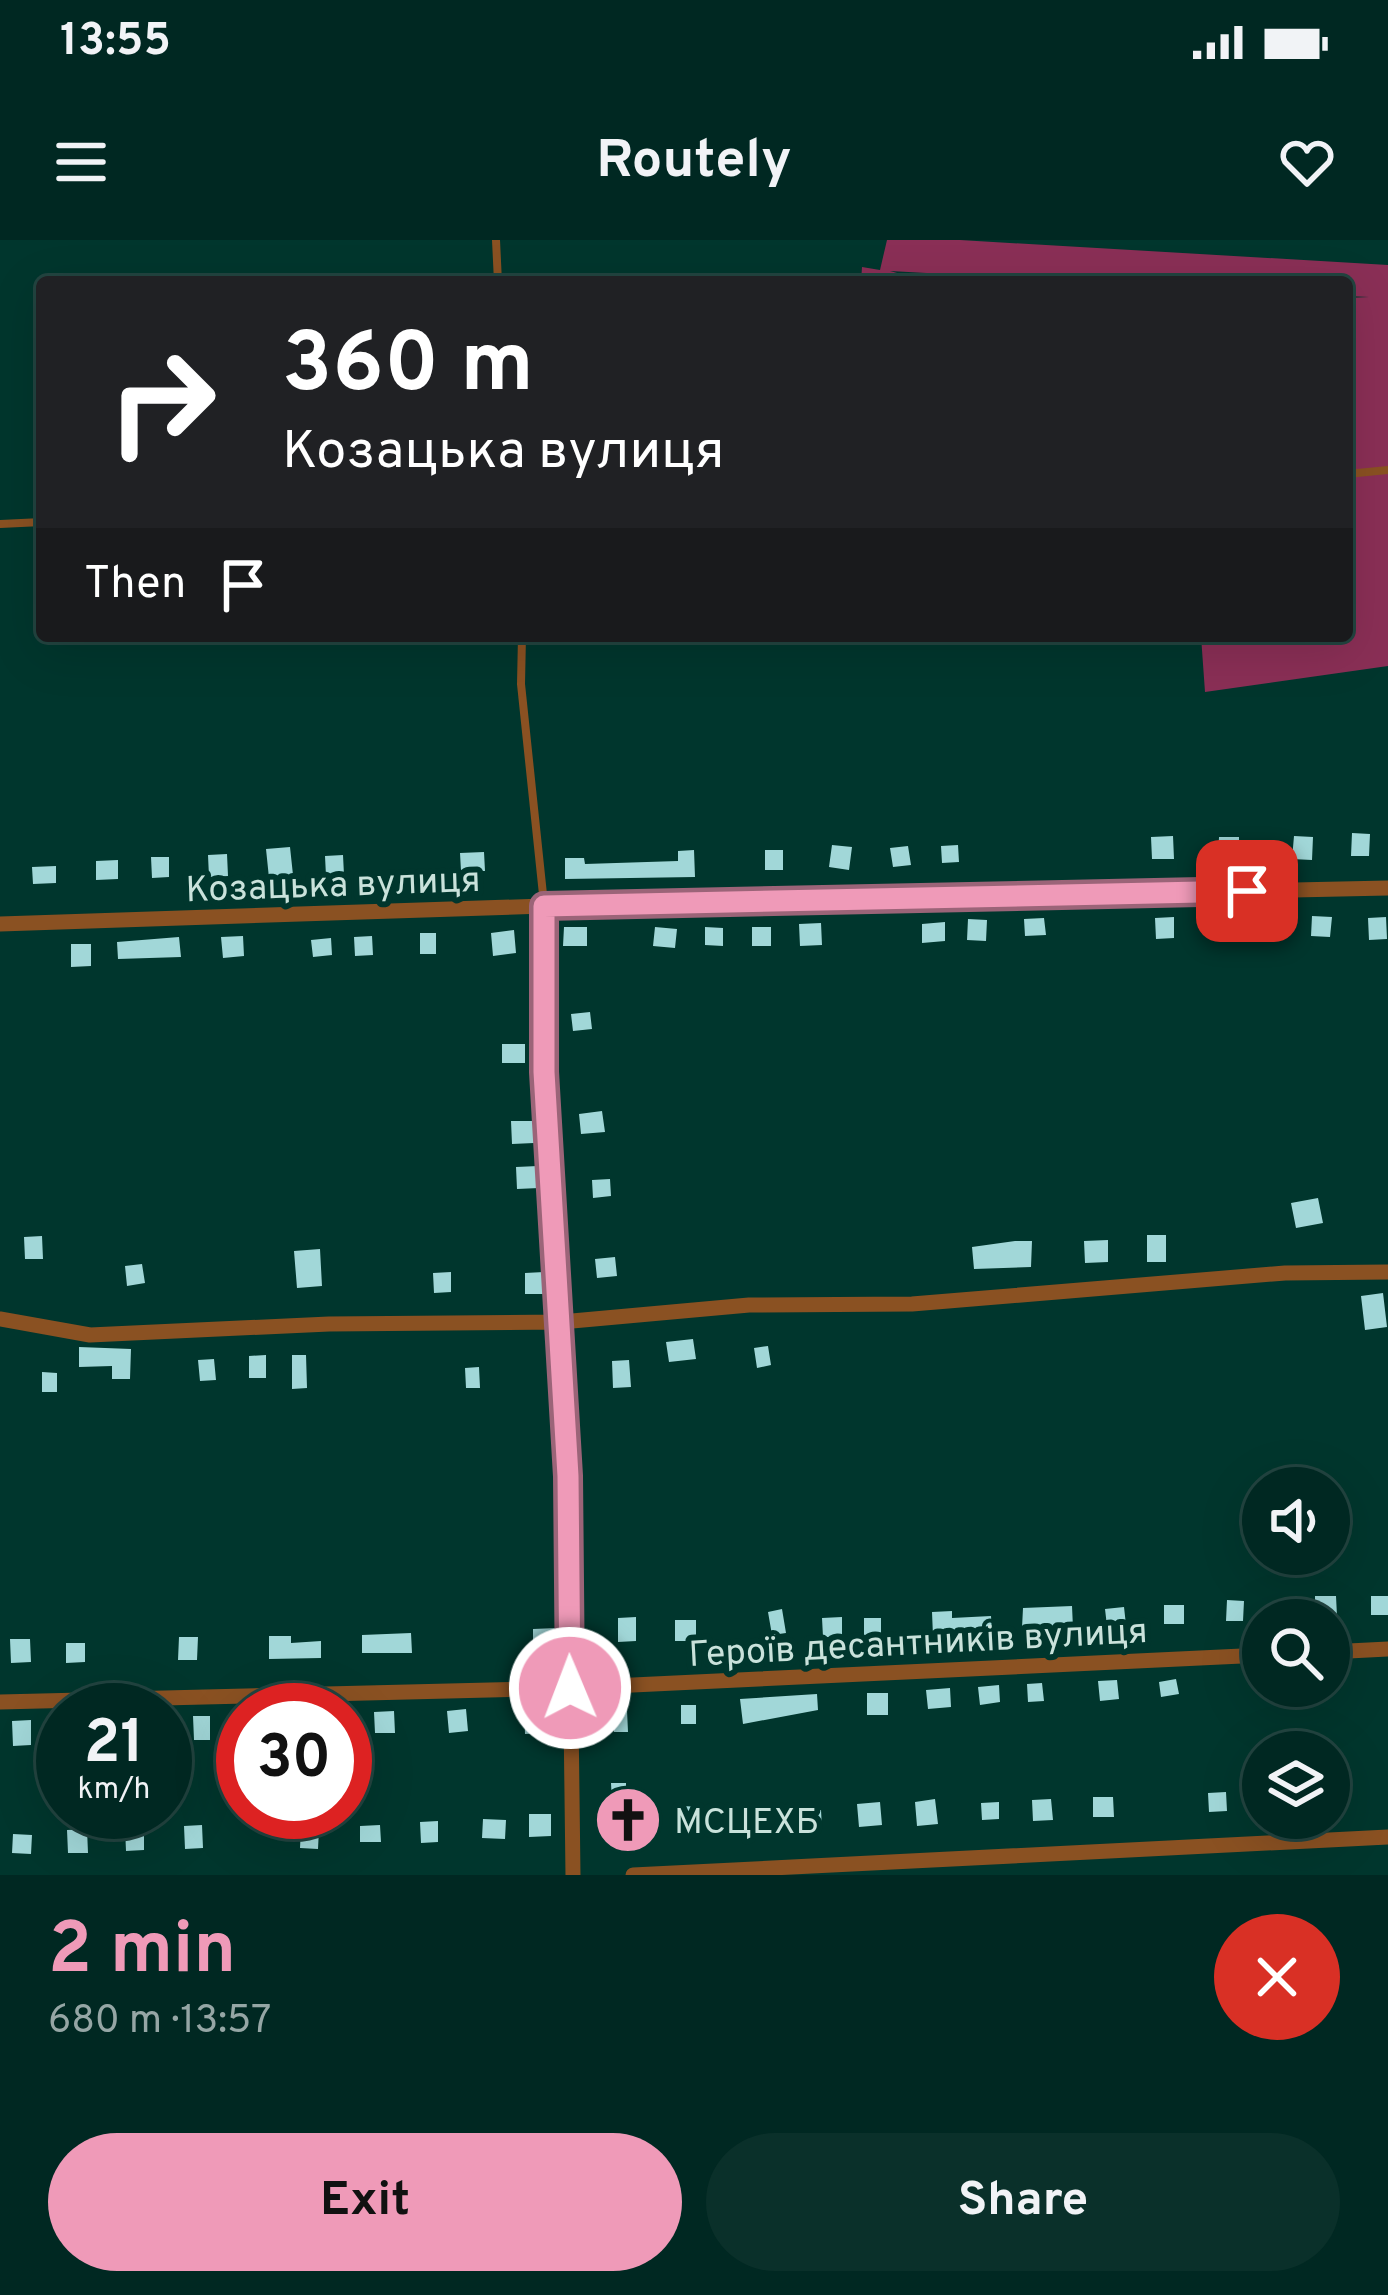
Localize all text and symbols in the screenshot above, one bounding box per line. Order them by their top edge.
text: 13:55 [60,14,171,71]
text: Routely [596,128,792,197]
icon: menu [48,129,114,195]
icon: heart [1274,129,1340,195]
text: 360 m [282,315,534,421]
icon: right [84,324,240,480]
text: Козацька вулиця [282,419,724,488]
icon: arrive [210,552,276,618]
text: Then [84,557,186,614]
pin [1196,840,1298,942]
icon: arrive [1214,858,1280,924]
street label: Козацька вулиця [185,859,481,915]
map controls [1242,1467,1350,1839]
button: sound [1242,1467,1350,1575]
button: search [1242,1599,1350,1707]
street label: Героїв десантників вулиця [688,1610,1149,1680]
position arrow [507,1625,633,1751]
speed limit sign: 30 [216,1683,372,1839]
text: 21 [84,1708,144,1784]
button: layers [1242,1731,1350,1839]
text: km/h [78,1772,150,1809]
church icon: МСЦЕХБ [593,1785,663,1855]
place label: МСЦЕХБ [674,1801,819,1847]
text: 2 min [48,1907,236,1999]
button: close [1214,1914,1340,2040]
text: 680 m · 13:57 [48,1998,271,2047]
button: Exit [48,2133,682,2271]
button: Share [706,2133,1340,2271]

